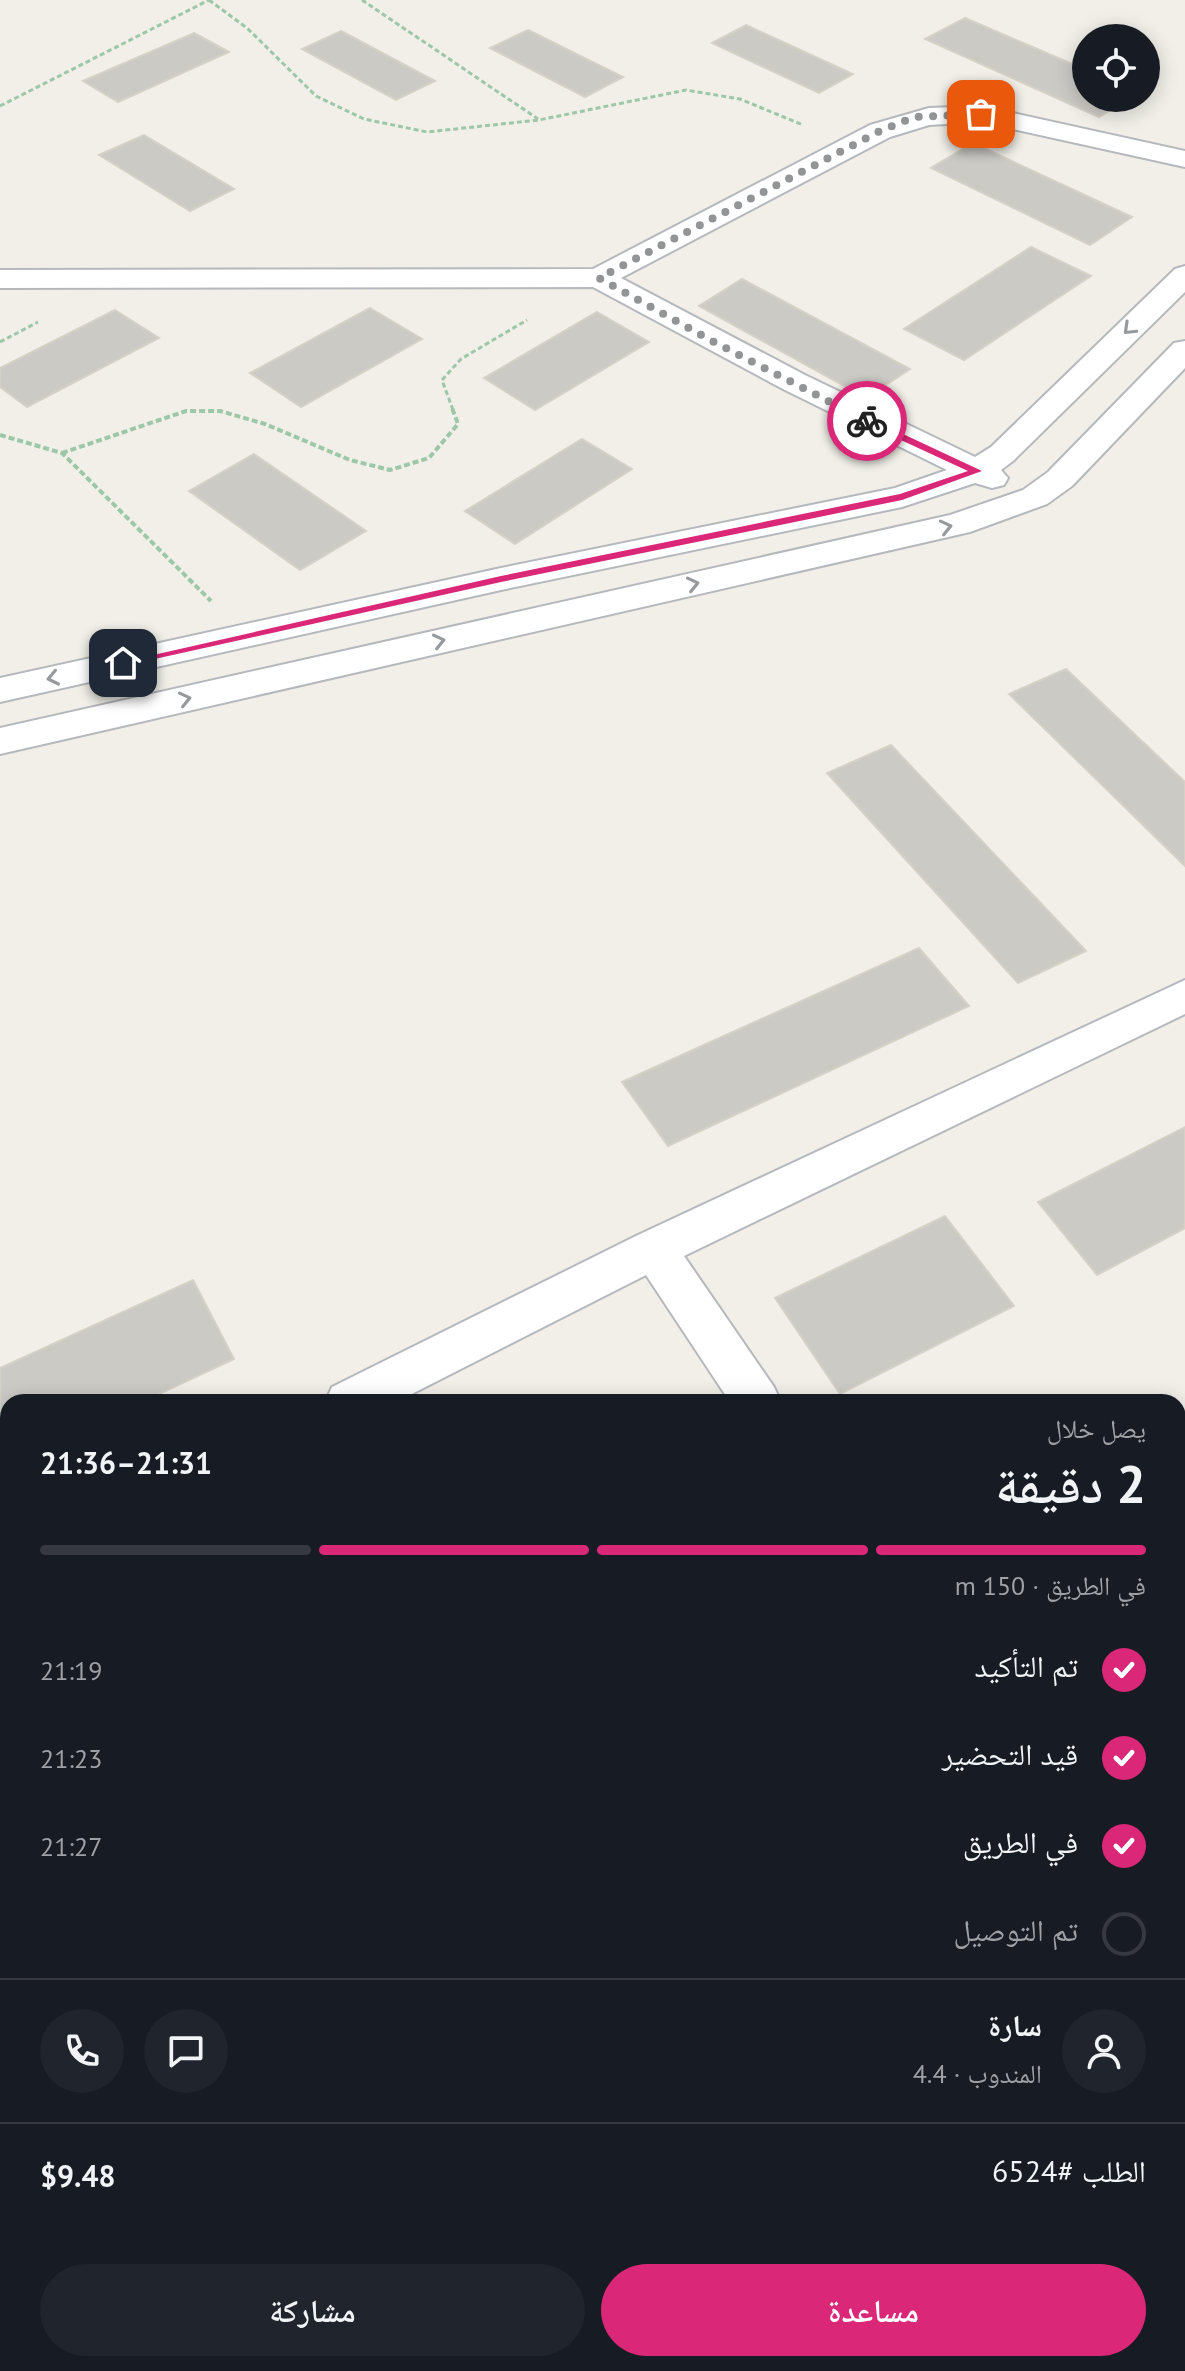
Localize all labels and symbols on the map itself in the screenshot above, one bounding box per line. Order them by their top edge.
pin [947,80,1015,148]
one-way arrow [1124,320,1138,335]
courier [827,381,907,461]
one-way arrow [939,519,952,536]
one-way arrow [685,576,699,593]
pin [89,629,157,697]
one-way arrow [432,634,445,651]
one-way arrow [47,669,60,686]
one-way arrow [178,691,192,708]

